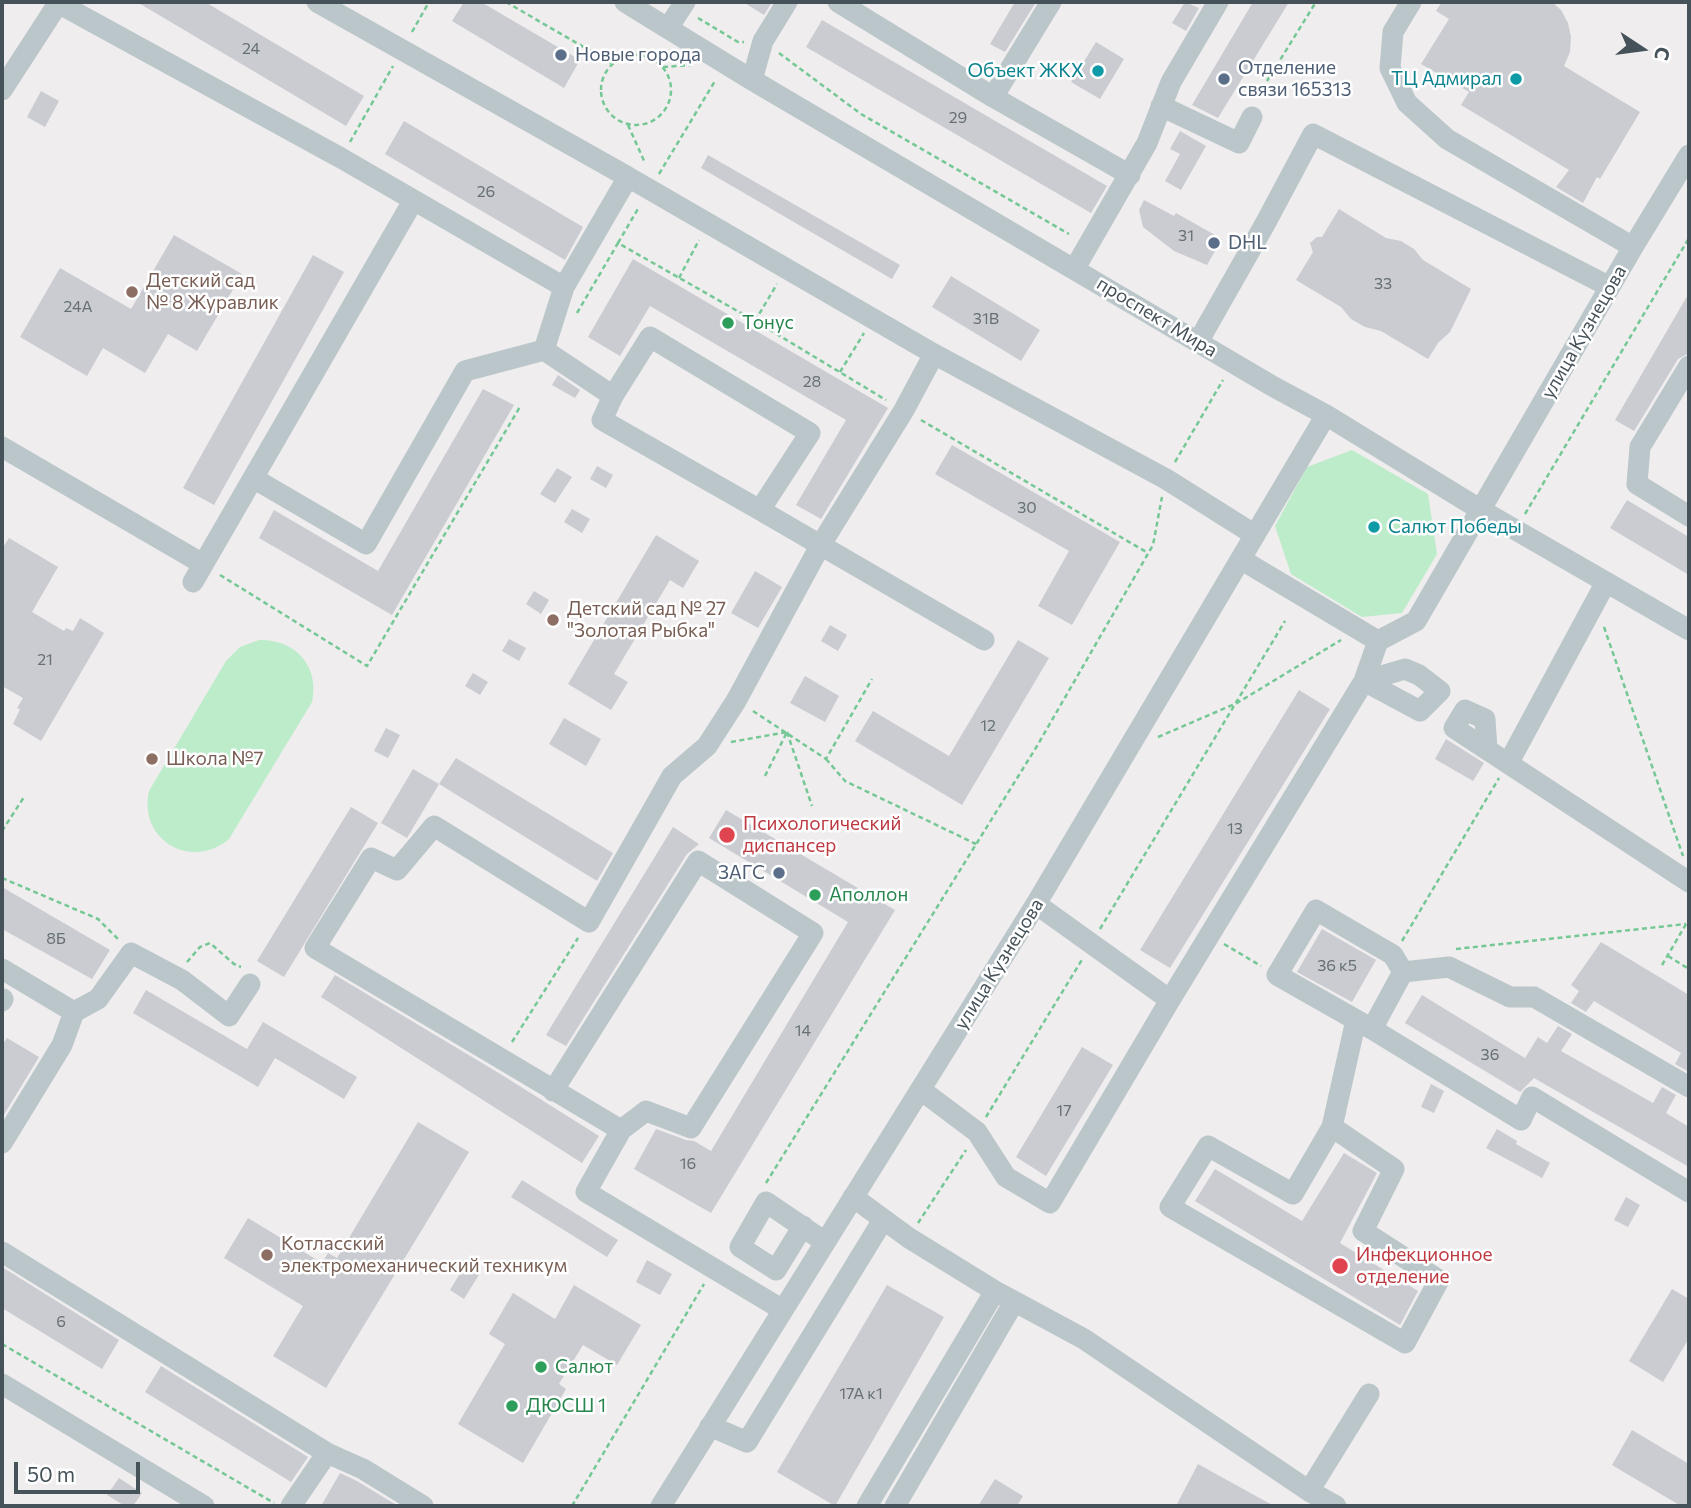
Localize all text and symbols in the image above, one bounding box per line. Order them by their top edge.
north arrow [1607,14,1677,84]
house number: 24 [242,39,260,59]
place label: Новые города [575,44,701,66]
text: С [1650,45,1676,63]
marker: Новые города [553,47,569,63]
place label: Отделение связи 165313 [1238,57,1352,101]
place label: Объект ЖКХ [967,60,1084,82]
marker: Объект ЖКХ [1090,63,1106,79]
place label: ТЦ Адмирал [1391,68,1502,90]
marker: Отделение связи 165313 [1216,71,1232,87]
marker: ТЦ Адмирал [1508,71,1524,87]
house number: 29 [949,108,967,128]
house number: 26 [477,182,495,202]
house number: 31 [1178,226,1194,246]
place label: DHL [1228,232,1267,254]
marker: DHL [1206,235,1222,251]
street label: улица Кузнецова [1537,261,1631,403]
place label: Детский сад № 8 Журавлик [146,270,279,314]
street label: проспект Мира [1093,272,1221,362]
house number: 33 [1374,274,1392,294]
marker: Детский сад № 8 Журавлик [124,284,140,300]
house number: 24А [63,297,93,317]
house number: 31В [973,309,999,329]
place label: Тонус [742,312,794,334]
marker: Тонус [720,315,736,331]
house number: 28 [803,372,821,392]
house number: 30 [1017,498,1037,518]
place label: Салют Победы [1388,516,1522,538]
marker: Салют Победы [1366,519,1382,535]
place label: Детский сад № 27 "Золотая Рыбка" [567,598,726,642]
marker: Детский сад № 27 "Золотая Рыбка" [545,612,561,628]
house number: 21 [37,650,53,670]
house number: 12 [980,716,996,736]
place label: Школа №7 [166,748,264,770]
marker: Школа №7 [144,751,160,767]
place label: Психологический диспансер [743,813,901,857]
house number: 13 [1227,819,1243,839]
marker: Психологический диспансер [717,825,737,845]
place label: ЗАГС [718,862,765,884]
marker: ЗАГС [771,865,787,881]
place label: Аполлон [829,884,908,906]
marker: Аполлон [807,887,823,903]
street label: улица Кузнецова [950,894,1048,1034]
house number: 8Б [46,929,66,949]
house number: 36 к5 [1317,956,1357,976]
house number: 14 [795,1021,811,1041]
house number: 36 [1481,1045,1499,1065]
house number: 17 [1056,1101,1072,1121]
house number: 16 [680,1154,696,1174]
place label: Котласский электромеханический техникум [281,1233,567,1277]
place label: Инфекционное отделение [1356,1244,1493,1288]
marker: Котласский электромеханический техникум [259,1247,275,1263]
marker: Инфекционное отделение [1330,1256,1350,1276]
house number: 6 [56,1312,66,1332]
place label: Салют [555,1356,613,1378]
marker: Салют [533,1359,549,1375]
house number: 17А к1 [839,1384,883,1404]
place label: ДЮСШ 1 [526,1395,606,1417]
marker: ДЮСШ 1 [504,1398,520,1414]
scale bar [18,1448,144,1492]
text: 50 m [27,1461,75,1486]

